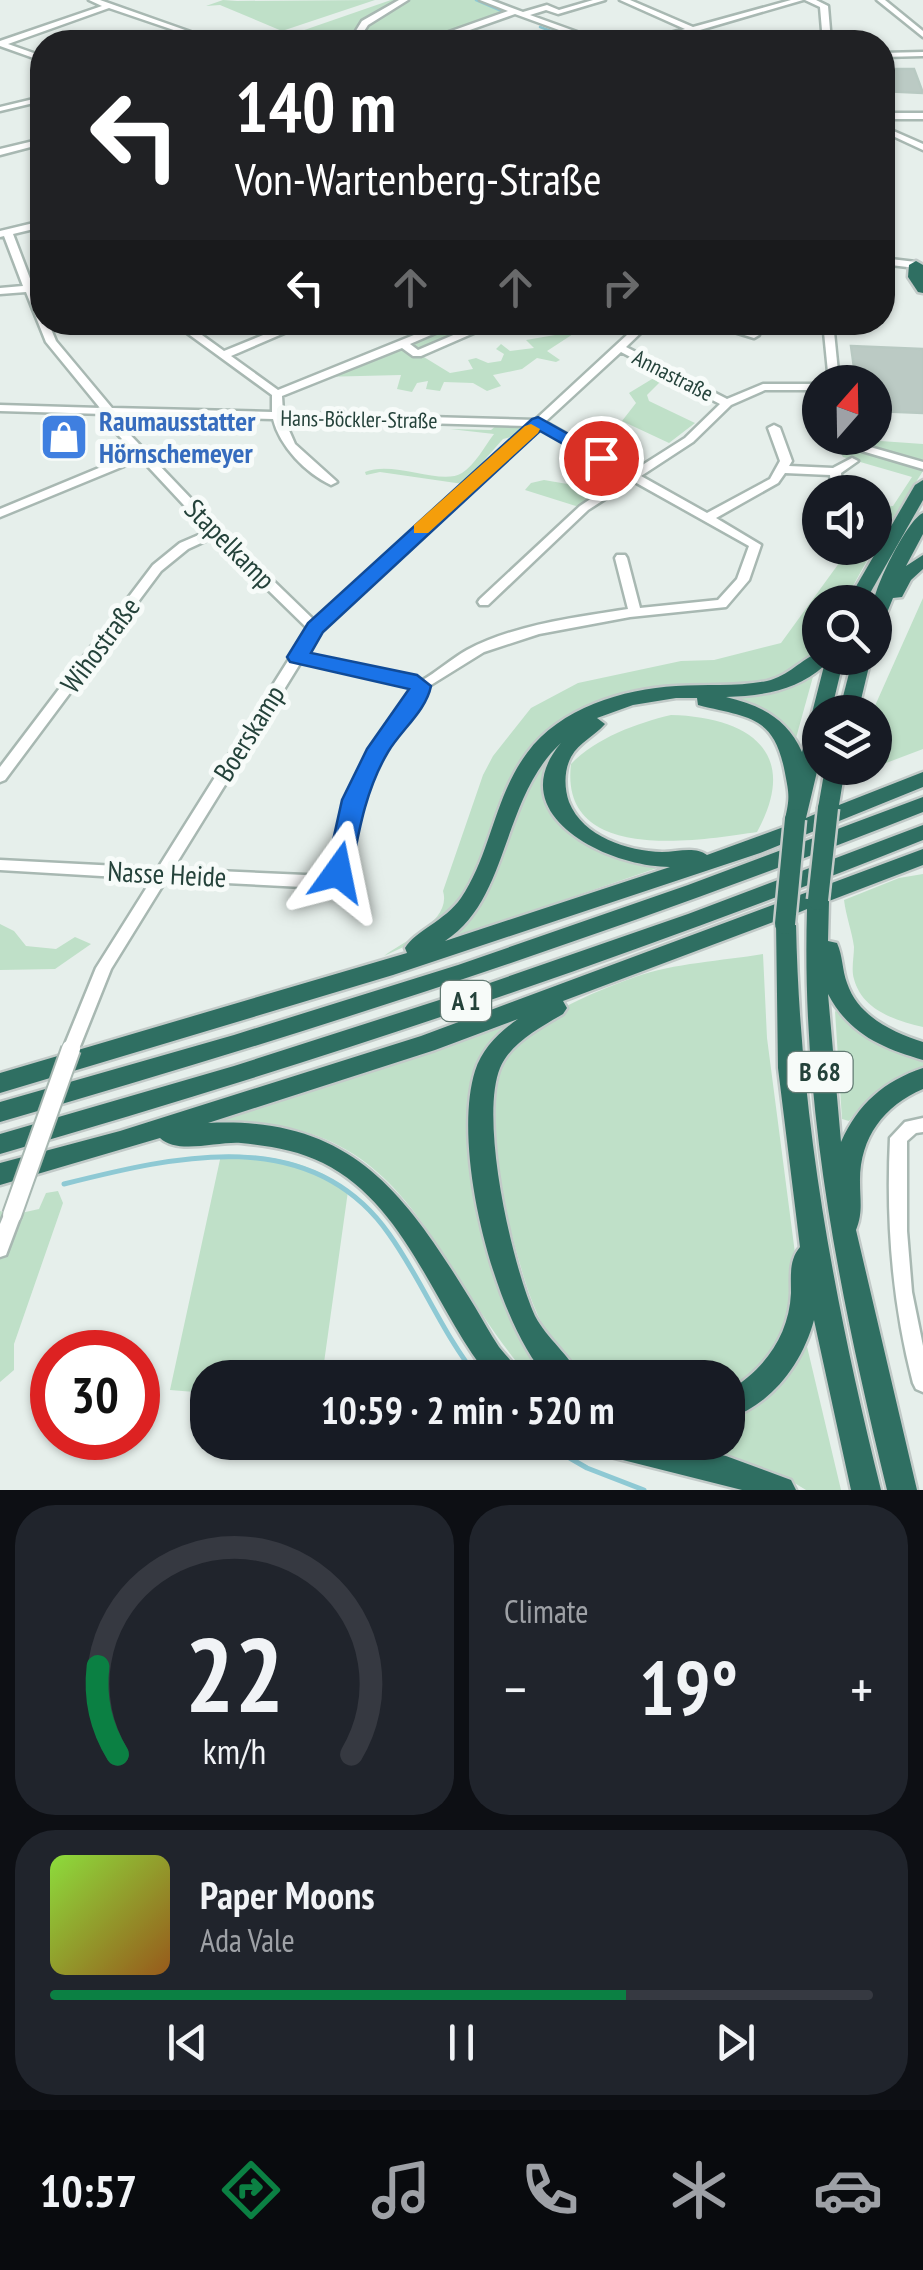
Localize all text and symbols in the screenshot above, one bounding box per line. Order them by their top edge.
text: 140 m [235,61,396,151]
icon: left [70,70,200,200]
text: Von-Wartenberg-Straße [235,149,602,207]
icon: left [278,260,333,315]
icon: ahead [383,260,438,315]
icon: ahead [488,260,543,315]
icon: right [593,260,648,315]
street label: Annastraße [628,343,718,407]
north arrow [802,365,892,455]
map controls [802,365,892,785]
place label: Raumausstatter Hörnschemeyer [99,402,256,471]
street label: Hans-Böckler-Straße [280,404,438,434]
shop icon: Raumausstatter Hörnschemeyer [38,411,90,463]
pin [559,416,644,501]
icon: arrive [574,431,629,486]
button: sound [802,475,892,565]
street label: Stapelkamp [177,490,284,597]
button: search [802,585,892,675]
street label: Wihostraße [52,589,148,700]
street label: Boerskamp [205,678,292,788]
button: layers [802,695,892,785]
position arrow [286,820,390,924]
street label: Nasse Heide [107,852,227,895]
road number: A 1 [441,981,491,1021]
road number: B 68 [788,1052,852,1092]
speed limit sign: 30 [30,1330,160,1460]
text: 10:59 · 2 min · 520 m [321,1385,614,1434]
text: Climate [504,1590,588,1632]
text: 22 [185,1606,284,1741]
text: 19° [639,1639,738,1736]
text: − [504,1653,527,1724]
text: + [850,1653,873,1724]
text: km/h [203,1728,266,1774]
text: Paper Moons [200,1870,375,1919]
text: Ada Vale [200,1919,295,1961]
icon: previous [160,2015,215,2070]
icon: pause [434,2015,489,2070]
icon: next [708,2015,763,2070]
icon: directions [216,2155,286,2225]
icon: music [366,2155,436,2225]
icon: phone [515,2155,585,2225]
icon: climate [664,2155,734,2225]
icon: car [813,2155,883,2225]
text: 10:57 [40,2161,137,2219]

